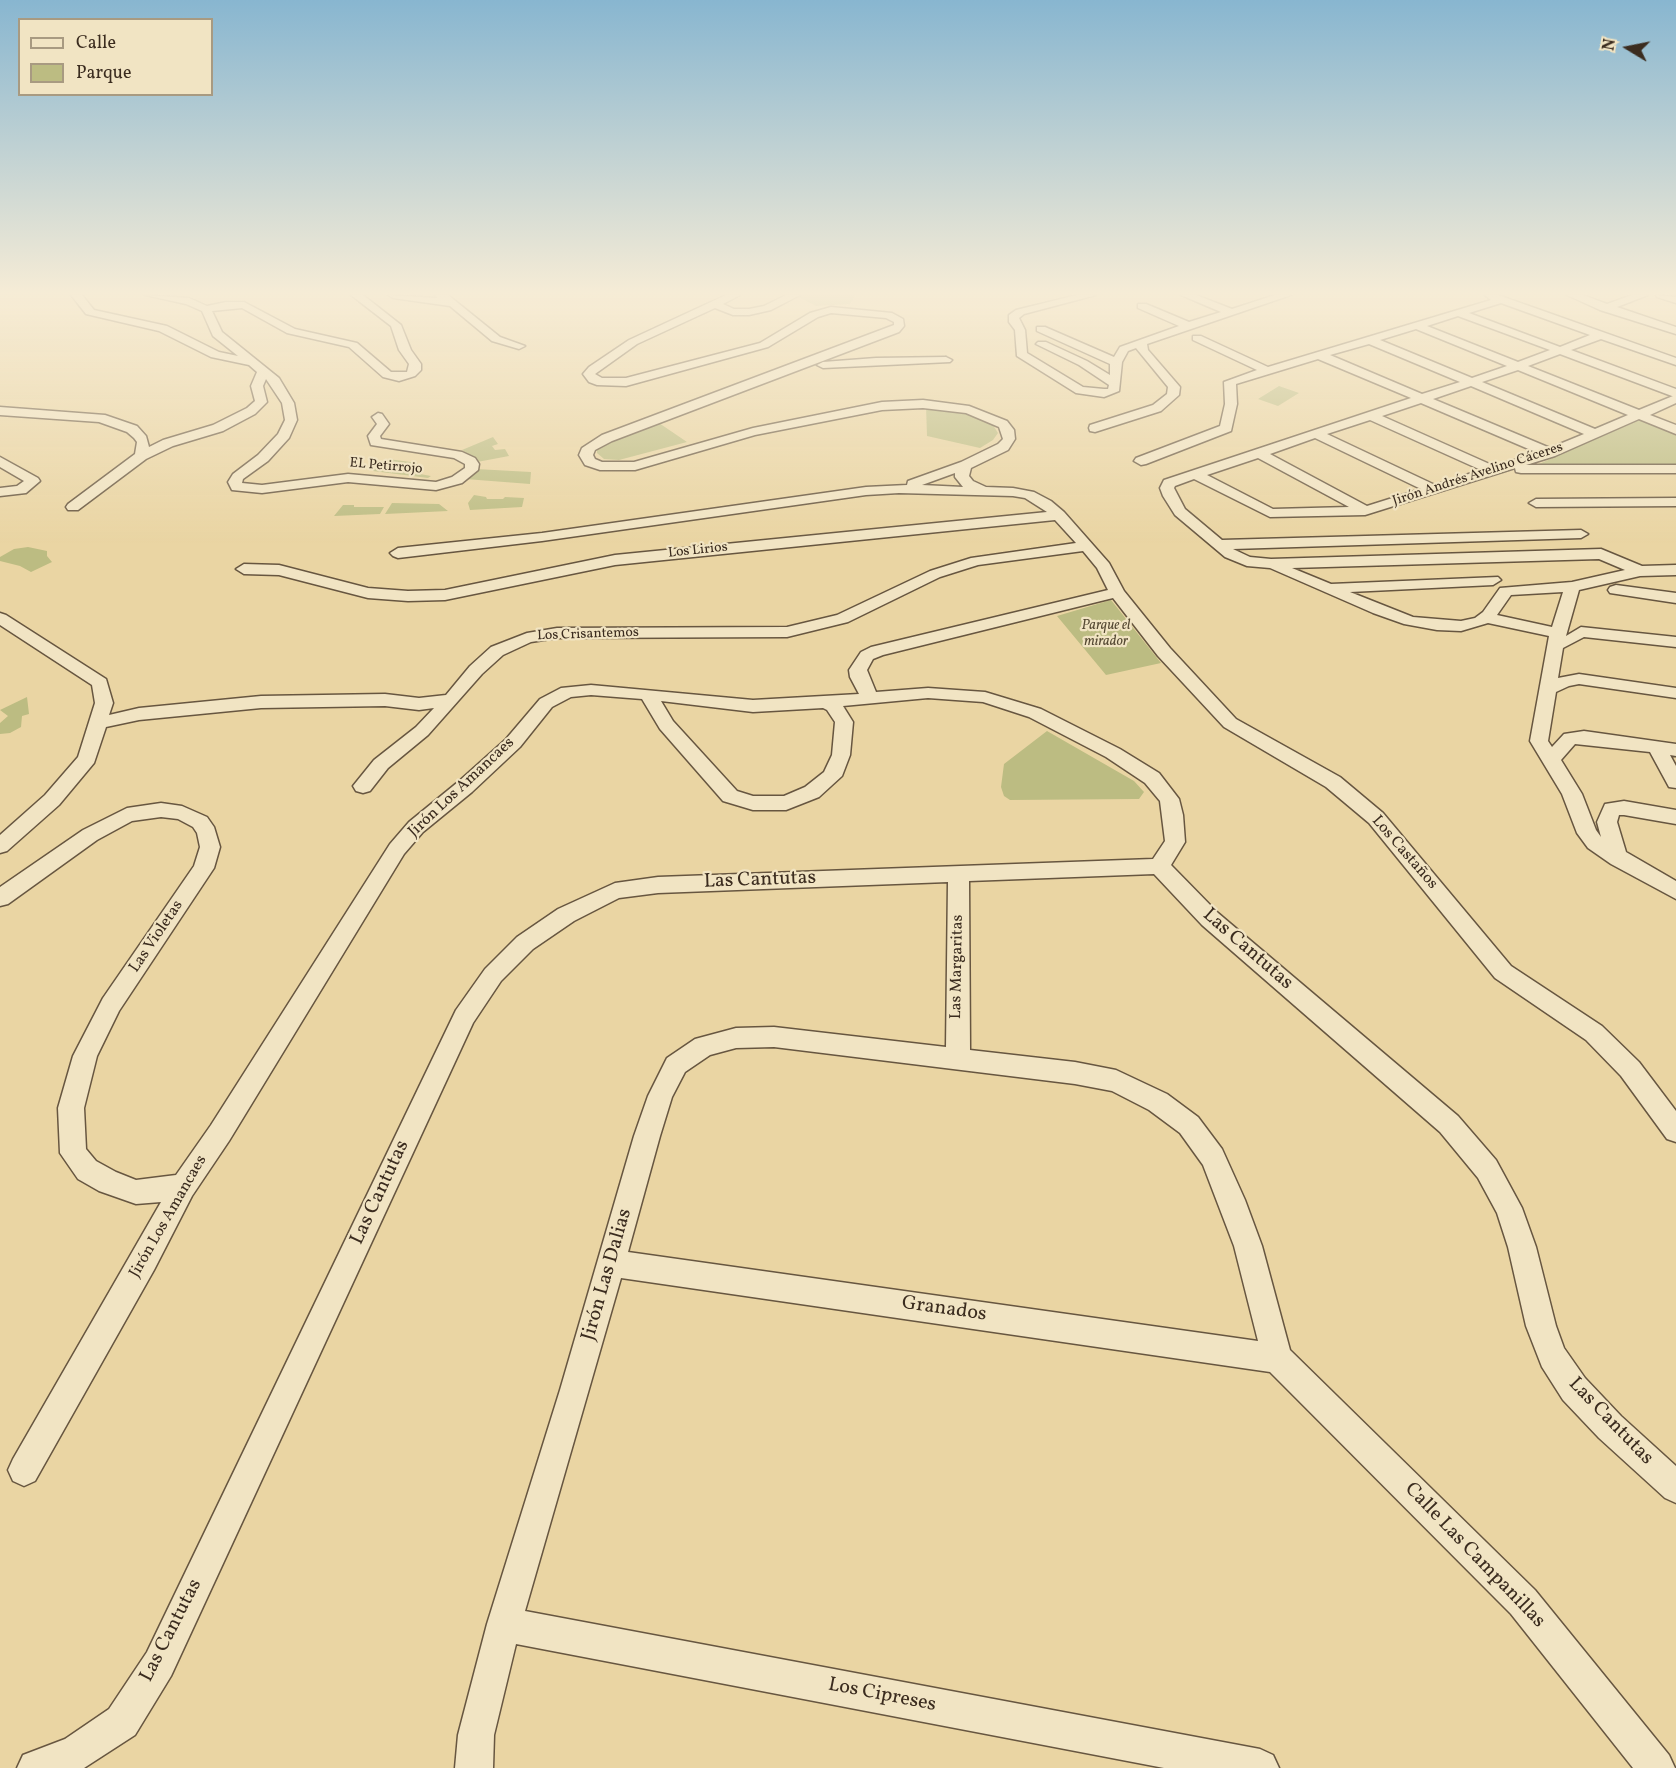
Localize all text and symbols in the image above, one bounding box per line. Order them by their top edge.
legend [18,18,213,96]
north arrow [1598,18,1658,78]
text: Calle [76,31,116,56]
text: N [1598,37,1622,53]
text: Parque [76,61,131,86]
street label: Jirón Andrés Avelino Cáceres [1391,439,1565,511]
street label: EL Petirrojo [349,455,423,479]
street label: Los Lirios [667,540,729,562]
park label: Parque el mirador [1081,618,1131,650]
street label: Los Crisantemos [537,625,639,645]
street label: Jirón Los Amancaes [405,734,519,842]
street label: Los Castaños [1367,812,1441,894]
street label: Las Cantutas [703,867,817,895]
street label: Las Violetas [126,897,188,977]
street label: Las Cantutas [1197,904,1297,996]
street label: Las Margaritas [947,915,969,1019]
street label: Las Cantutas [346,1137,416,1249]
street label: Jirón Los Amancaes [126,1152,212,1282]
street label: Jirón Las Dalias [578,1206,638,1344]
street label: Granados [900,1292,988,1328]
street label: Las Cantutas [1562,1373,1658,1471]
street label: Calle Las Campanillas [1398,1478,1550,1634]
street label: Las Cantutas [136,1575,208,1687]
street label: Los Cipreses [826,1674,938,1718]

